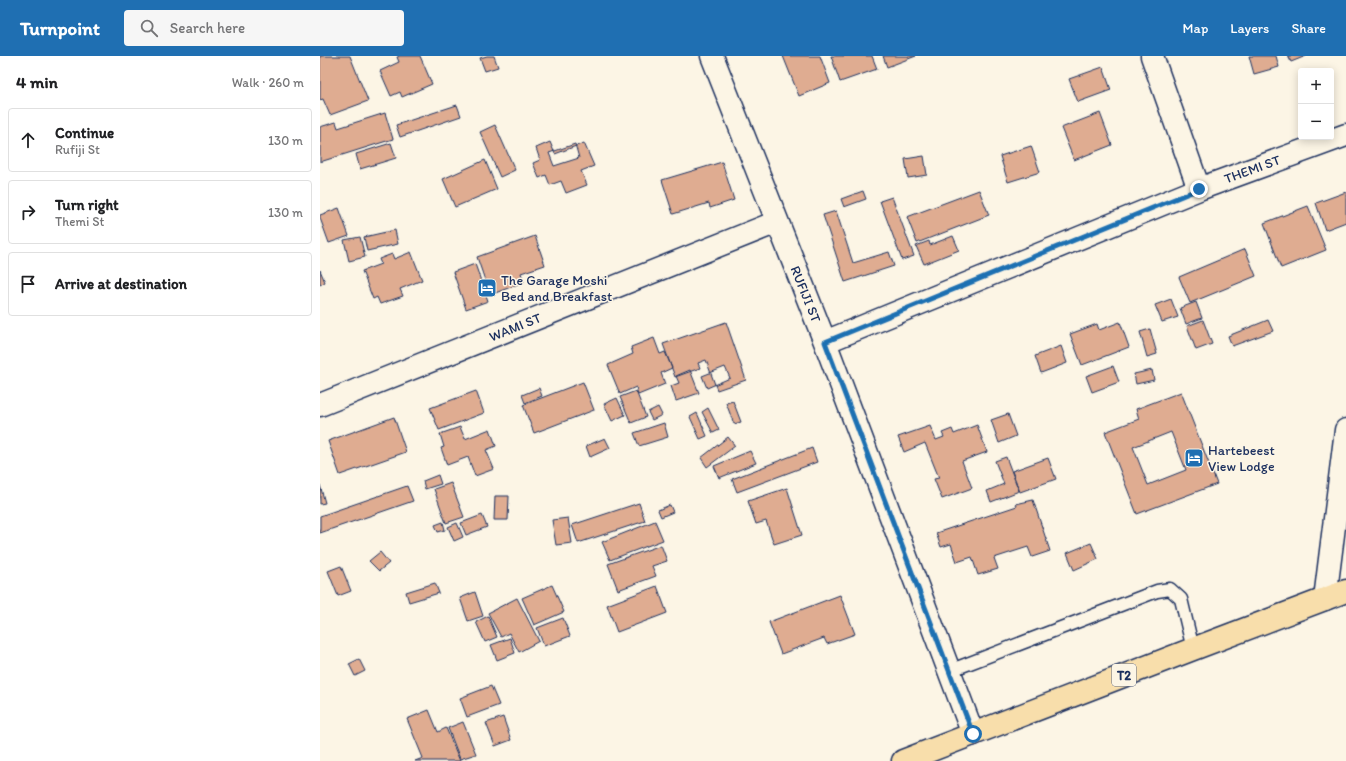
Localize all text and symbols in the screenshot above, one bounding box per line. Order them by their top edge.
search box [124,10,404,46]
text: Turnpoint [20,17,100,40]
icon: search [138,17,160,39]
text: Search here [170,19,245,37]
text: Map [1183,20,1208,37]
text: Layers [1230,20,1269,37]
text: Share [1291,20,1326,37]
map controls [1298,68,1334,140]
button: + [1298,68,1334,104]
text: 4 min [16,72,58,92]
text: Walk · 260 m [232,75,304,90]
button: − [1298,104,1334,140]
text: Continue [55,124,114,142]
icon: ahead [17,129,39,151]
text: 130 m [268,133,303,148]
text: Rufiji St [55,142,100,157]
street label: THEMI ST [1222,151,1283,187]
route end [1190,180,1208,198]
text: Turn right [55,196,119,214]
icon: right [17,201,39,223]
text: 130 m [268,205,303,220]
text: Themi St [55,214,104,229]
street label: RUFIJI ST [786,263,825,325]
place label: The Garage Moshi Bed and Breakfast [501,272,612,305]
icon: arrive [17,273,39,295]
text: Arrive at destination [55,275,187,293]
hotel icon: The Garage Moshi Bed and Breakfast [476,277,498,299]
street label: WAMI ST [487,309,544,346]
place label: Hartebeest View Lodge [1208,442,1275,475]
hotel icon: Hartebeest View Lodge [1183,447,1205,469]
road number: T2 [1112,664,1136,686]
route start [964,725,982,743]

